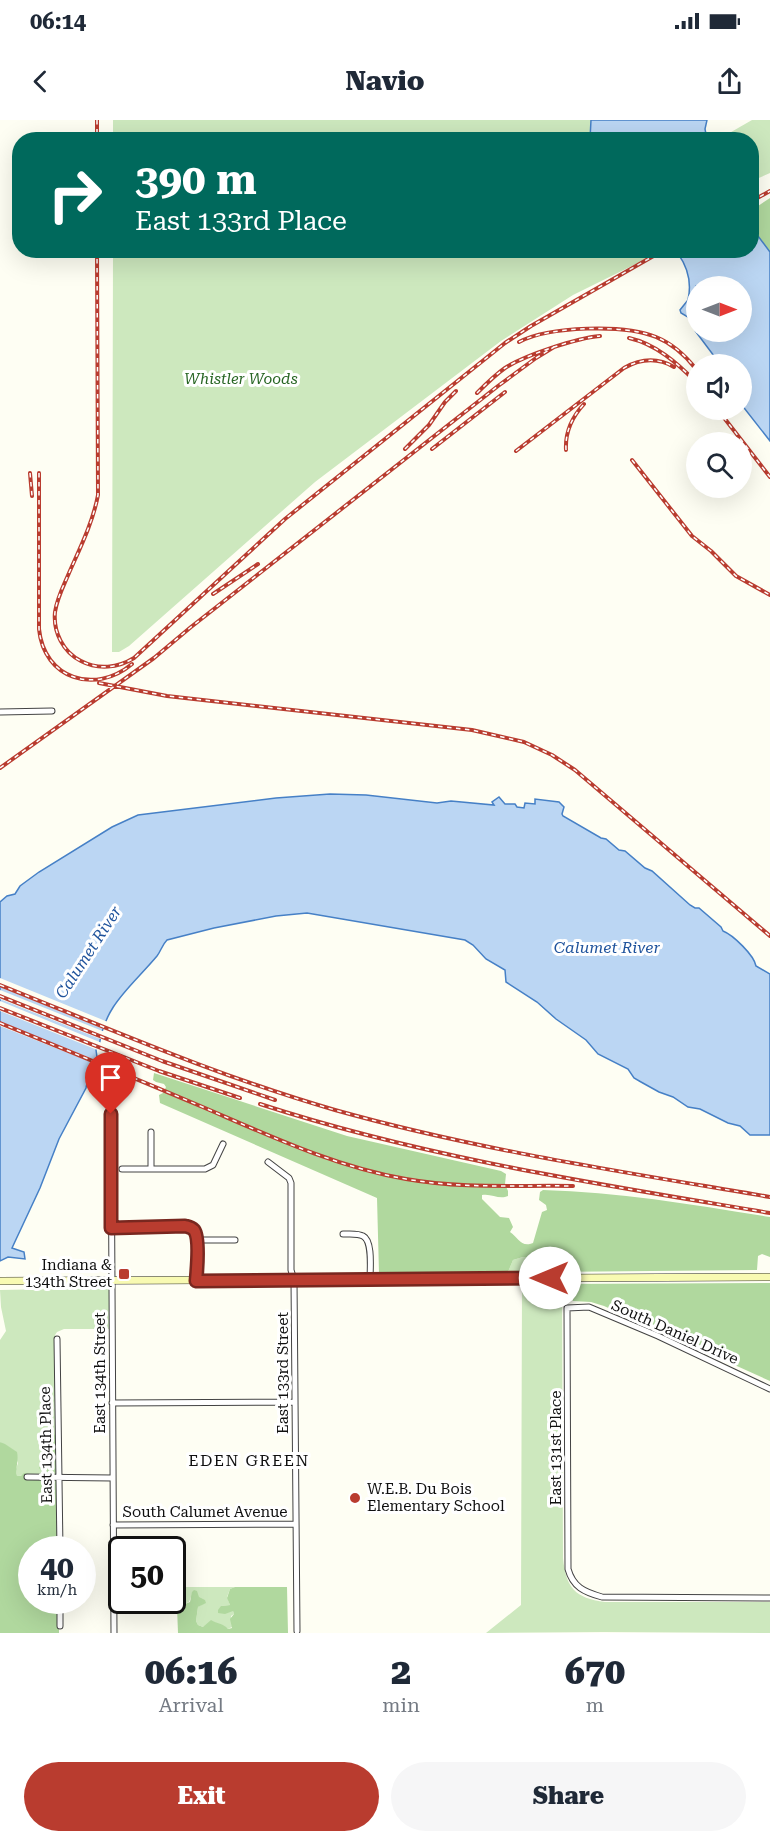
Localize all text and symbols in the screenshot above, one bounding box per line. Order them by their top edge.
text: 06:14 [30,9,86,34]
icon: back [24,65,57,98]
text: Navio [346,65,424,97]
icon: share [713,65,746,98]
text: 390 m [135,155,257,204]
icon: right [36,156,114,234]
text: East 133rd Place [135,205,347,237]
north arrow [686,276,752,342]
map controls [686,276,752,498]
button: sound [686,354,752,420]
park label: Whistler Woods [184,370,298,388]
button: search [686,432,752,498]
water label: Calumet River [52,902,125,1002]
water label: Calumet River [554,938,660,957]
pin [85,1052,136,1114]
icon: arrive [94,1061,127,1094]
position arrow [518,1246,582,1310]
place label: Indiana & 134th Street [25,1256,112,1291]
marker: Indiana & 134th Street [117,1267,131,1281]
street label: South Daniel Drive [609,1296,741,1368]
street label: East 134th Street [91,1312,109,1434]
street label: East 133rd Street [274,1312,292,1434]
street label: East 134th Place [36,1386,56,1504]
street label: East 131st Place [547,1391,565,1505]
district label: EDEN GREEN [188,1451,310,1470]
place label: W.E.B. Du Bois Elementary School [367,1480,505,1515]
marker: W.E.B. Du Bois Elementary School [348,1491,362,1505]
street label: South Calumet Avenue [122,1503,288,1521]
speed limit sign: 50 [108,1536,186,1614]
text: 40 [40,1550,74,1585]
text: km/h [37,1581,77,1599]
text: 06:16 [145,1651,237,1693]
text: 2 [391,1651,411,1693]
text: 670 [565,1651,625,1693]
text: Arrival [159,1693,224,1717]
text: min [382,1693,420,1717]
text: m [586,1693,604,1717]
button: Exit [24,1762,379,1831]
button: Share [391,1762,746,1831]

